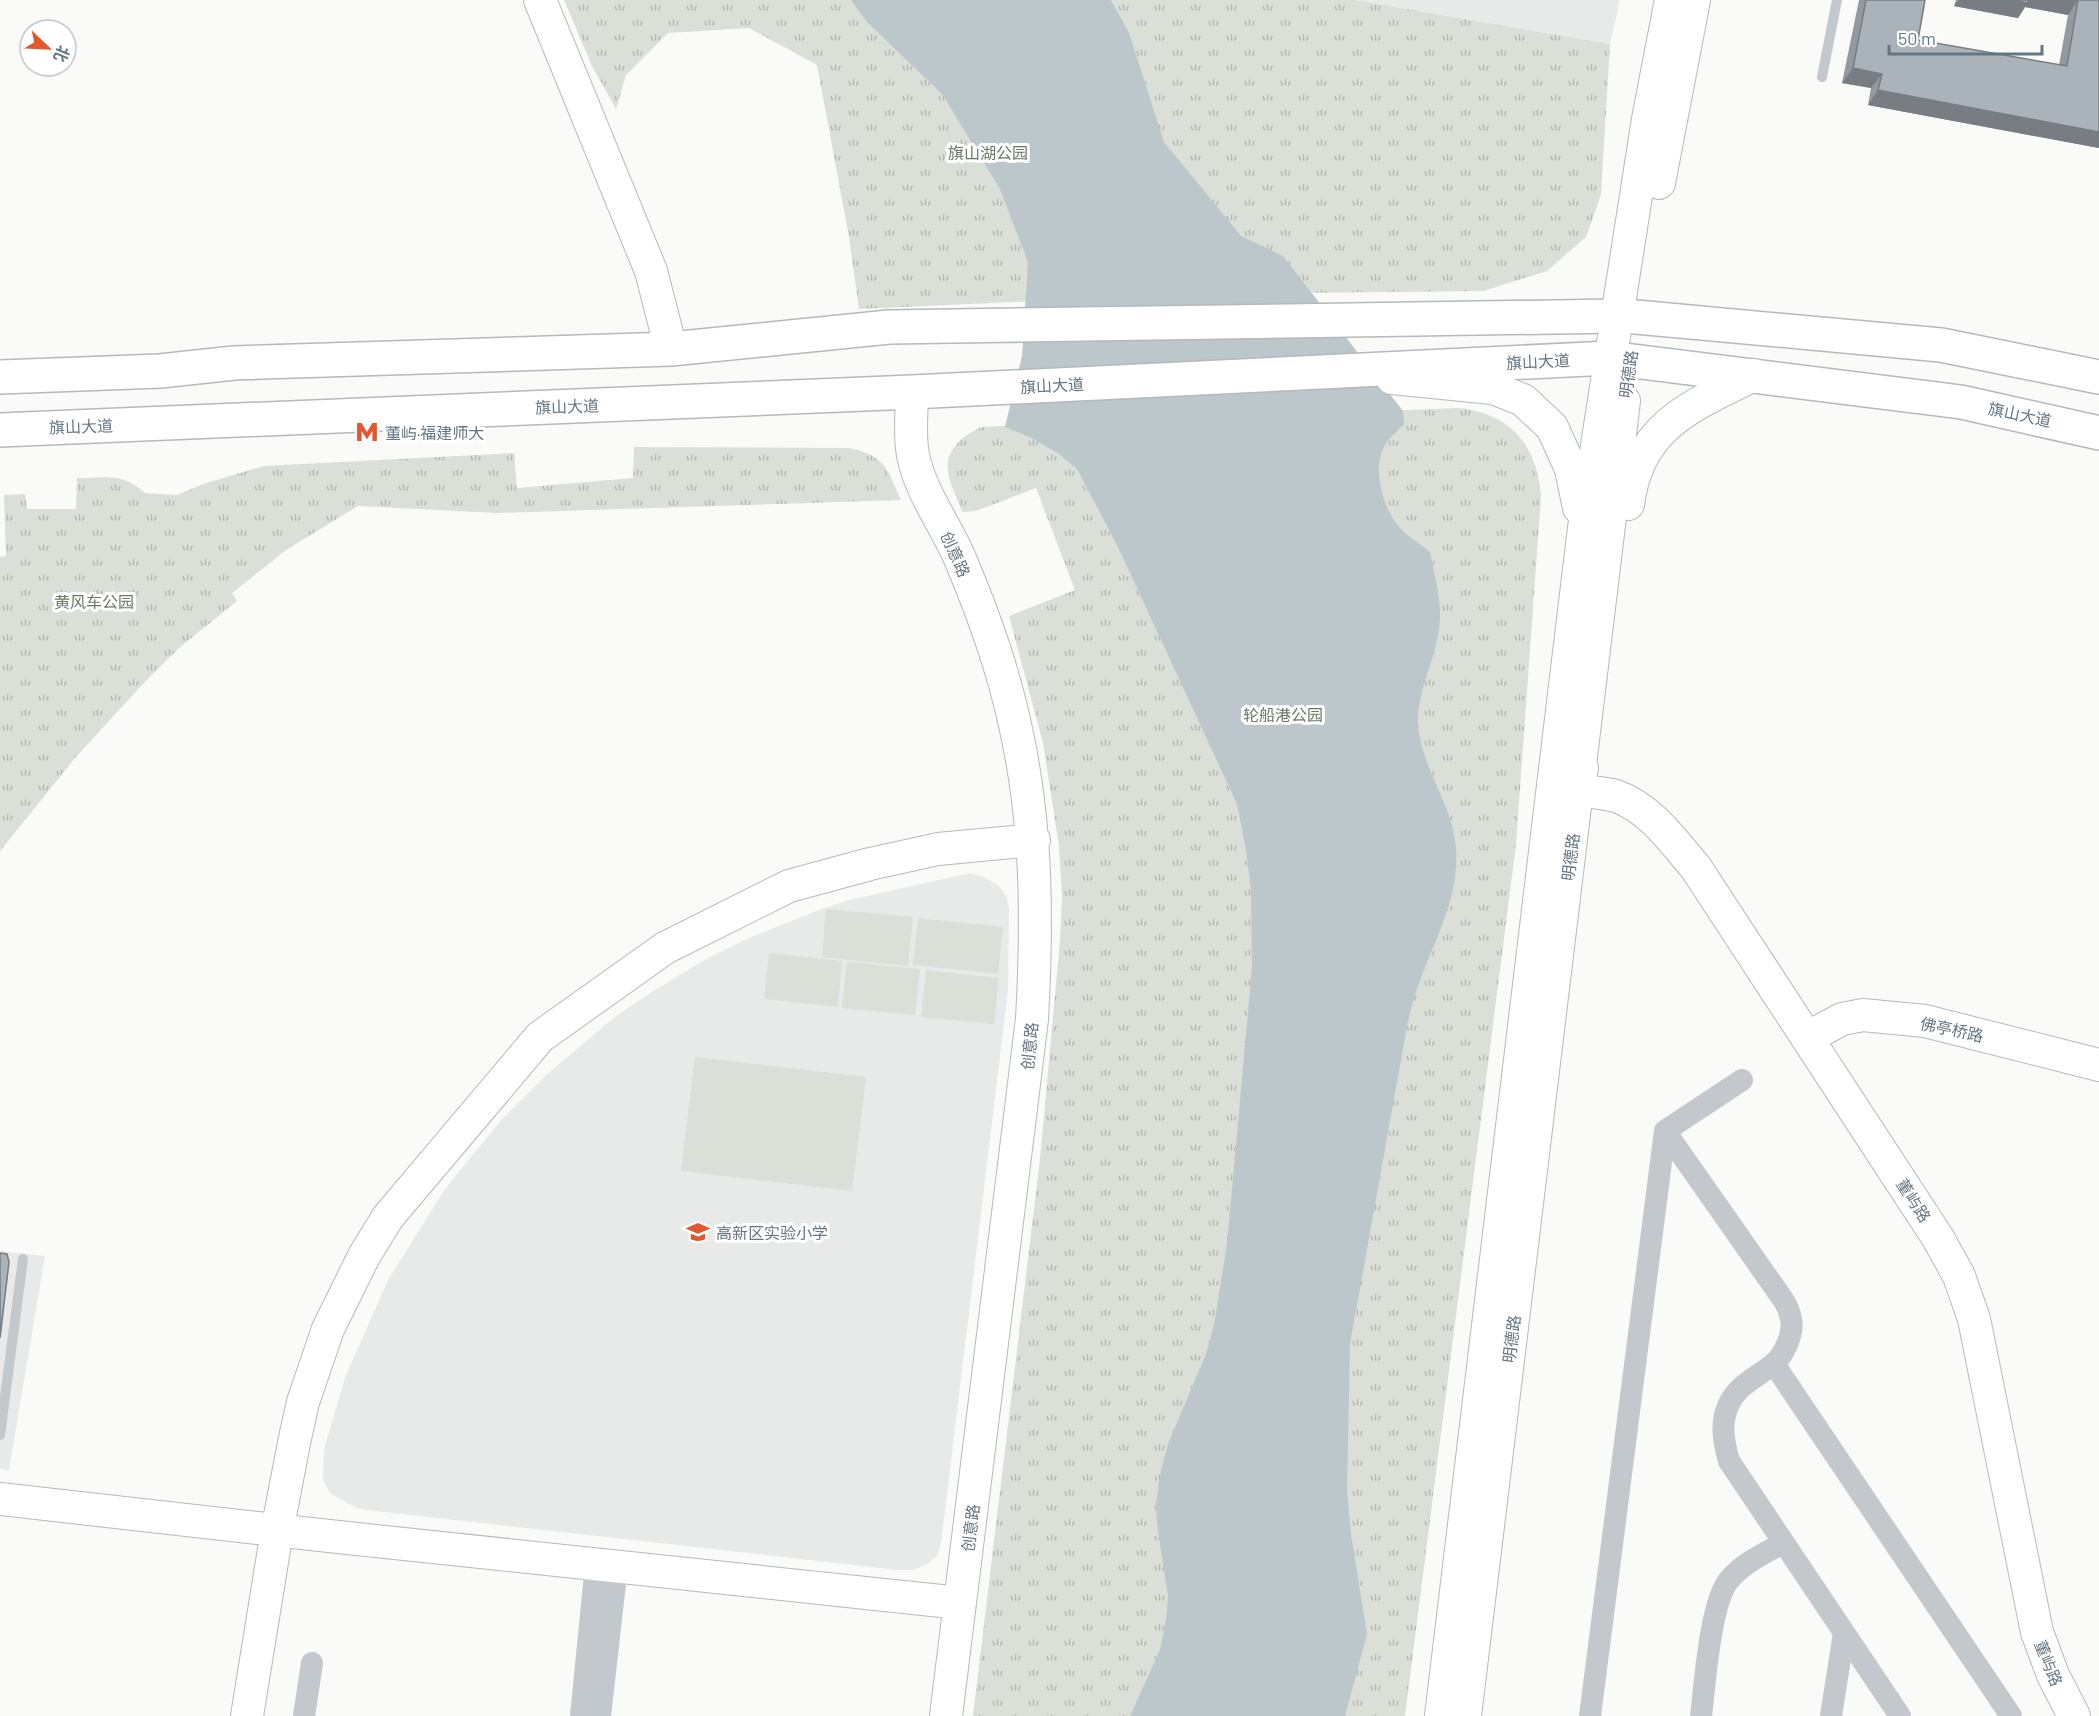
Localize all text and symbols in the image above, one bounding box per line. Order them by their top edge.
north arrow [18,18,78,78]
scale bar [1889,18,2042,56]
text: 50 m [1898,27,1936,49]
text: 北 [50,43,74,65]
park label: 旗山湖公园 [948,143,1028,162]
street label: 明德路 [1615,349,1641,399]
street label: 旗山大道 [1506,350,1570,372]
street label: 旗山大道 [1020,374,1084,396]
street label: 旗山大道 [535,395,599,417]
street label: 旗山大道 [1987,398,2053,430]
street label: 旗山大道 [49,415,113,437]
metro station icon: 董屿·福建师大 [354,419,380,445]
place label: 董屿·福建师大 [385,423,484,442]
street label: 创意路 [938,528,974,580]
park label: 黄风车公园 [54,592,134,611]
park label: 轮船港公园 [1243,705,1323,724]
street label: 明德路 [1558,832,1582,882]
street label: 佛亭桥路 [1919,1013,1985,1045]
street label: 创意路 [1017,1021,1041,1071]
street label: 董屿路 [1893,1175,1935,1225]
school or university icon: 高新区实验小学 [685,1219,711,1245]
place label: 高新区实验小学 [716,1223,828,1242]
street label: 明德路 [1499,1314,1523,1364]
street label: 创意路 [958,1503,982,1553]
street label: 董屿路 [2031,1637,2067,1689]

